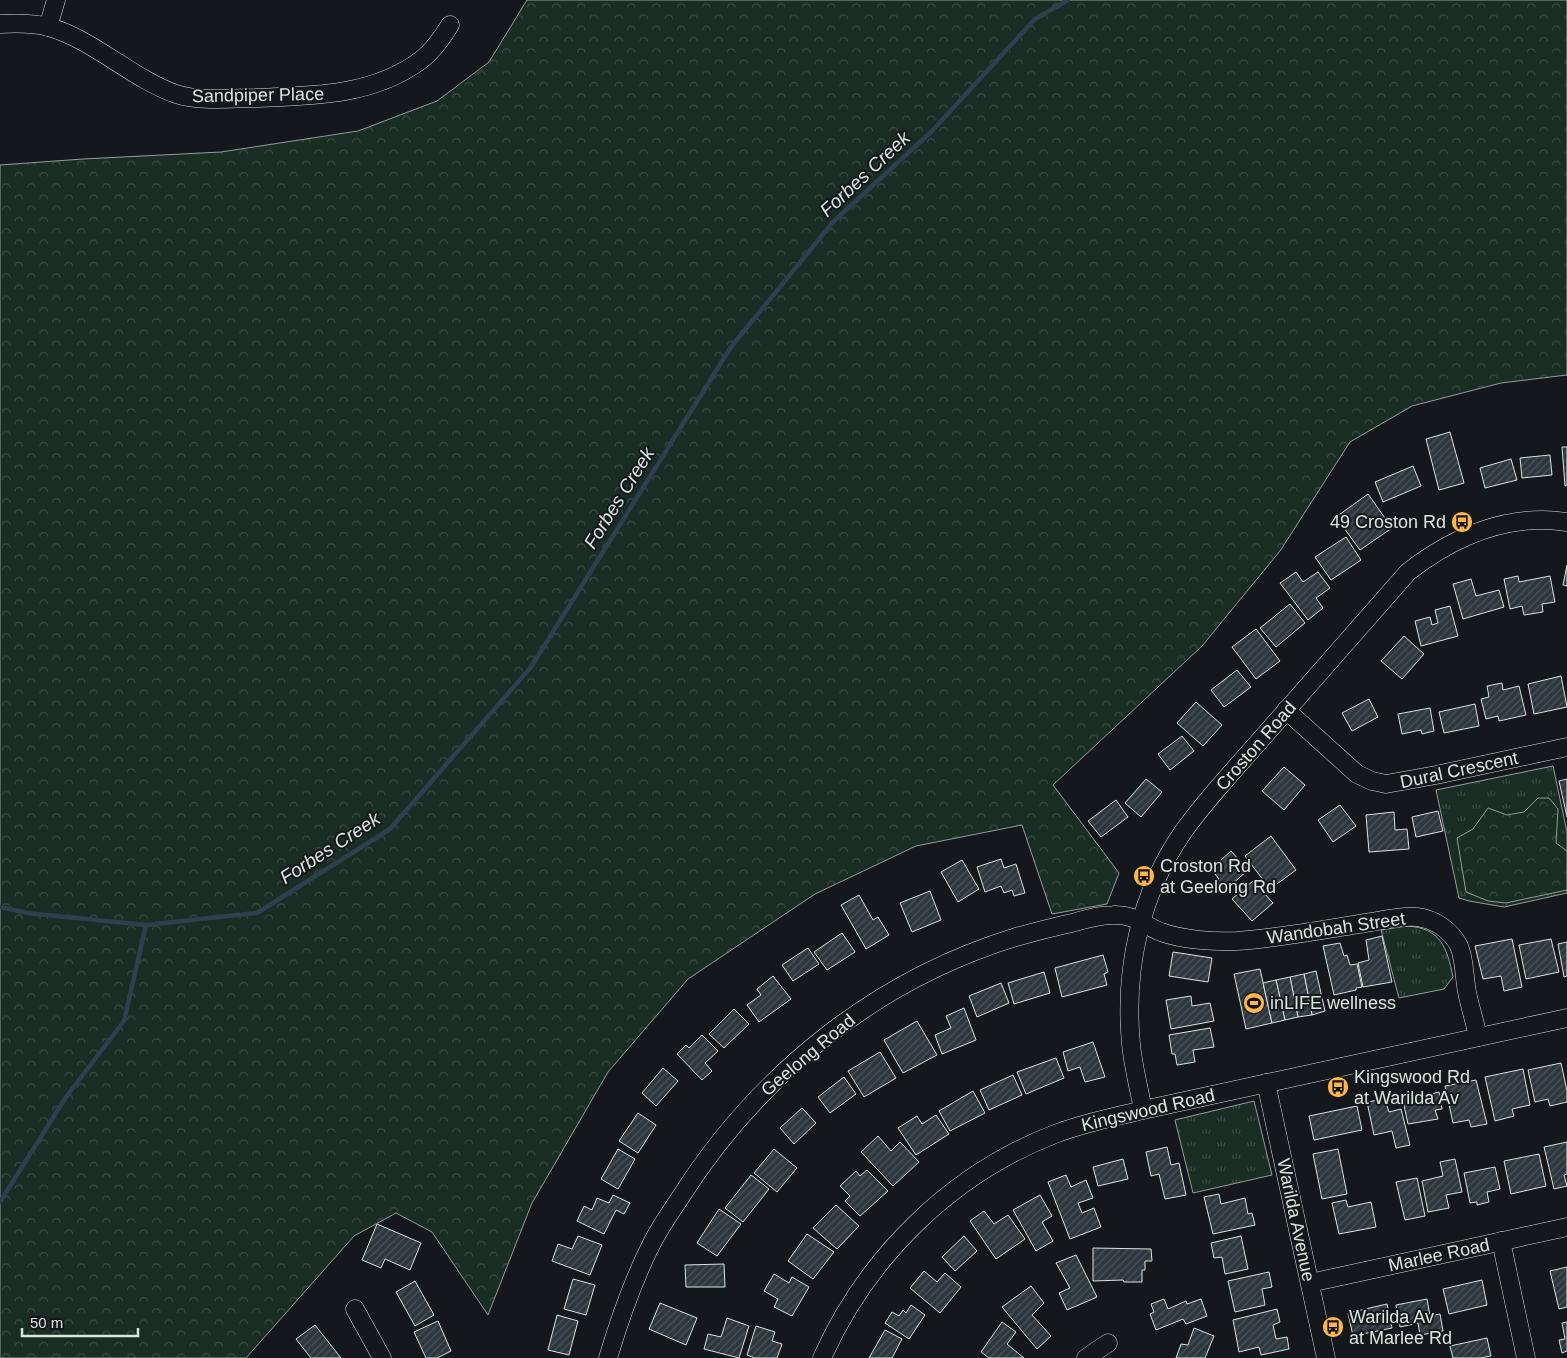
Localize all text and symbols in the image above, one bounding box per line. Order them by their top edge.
street label: Sandpiper Place [192,84,324,106]
water label: Forbes Creek [816,126,915,221]
water label: Forbes Creek [580,442,659,552]
bus stop icon: 49 Croston Rd [1450,510,1474,534]
place label: 49 Croston Rd [1330,512,1446,532]
street label: Croston Road [1212,698,1300,794]
street label: Dural Crescent [1398,748,1520,792]
water label: Forbes Creek [276,807,385,888]
place label: Croston Rd at Geelong Rd [1160,856,1276,897]
bus stop icon: Croston Rd at Geelong Rd [1132,864,1156,888]
street label: Wandobah Street [1266,908,1406,948]
sports icon: inLIFE wellness [1242,991,1266,1015]
place label: inLIFE wellness [1270,993,1396,1013]
street label: Geelong Road [757,1010,859,1100]
place label: Kingswood Rd at Warilda Av [1354,1067,1470,1108]
bus stop icon: Kingswood Rd at Warilda Av [1326,1075,1350,1099]
street label: Kingswood Road [1079,1085,1217,1135]
street label: Warilda Avenue [1273,1157,1319,1283]
street label: Marlee Road [1387,1235,1491,1275]
scale bar [22,1306,139,1338]
place label: Warilda Av at Marlee Rd [1349,1307,1452,1348]
text: 50 m [30,1314,63,1331]
bus stop icon: Warilda Av at Marlee Rd [1321,1315,1345,1339]

